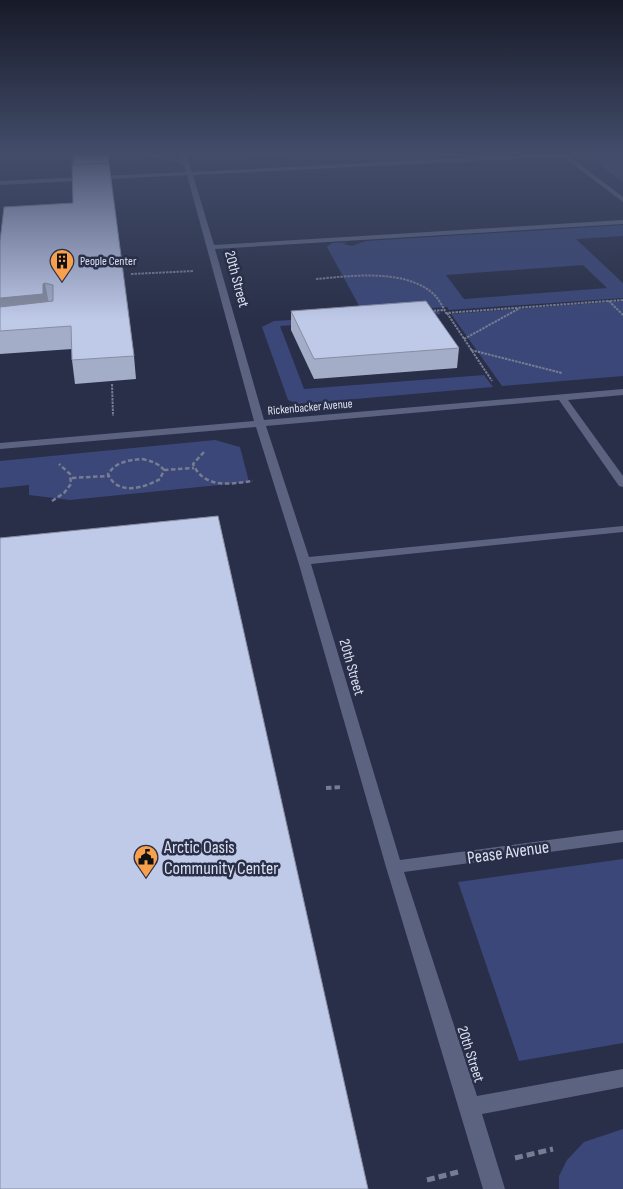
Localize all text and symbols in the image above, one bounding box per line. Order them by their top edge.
building icon: People Center [49,248,75,282]
street label: 20th Street [220,249,253,310]
place label: People Center [80,254,137,269]
street label: Rickenbacker Avenue [267,396,353,419]
street label: 20th Street [334,637,369,698]
street label: Pease Avenue [466,836,550,869]
place label: Arctic Oasis Community Center [163,837,278,879]
public building icon: Arctic Oasis Community Center [133,844,159,878]
street label: 20th Street [453,1024,489,1085]

